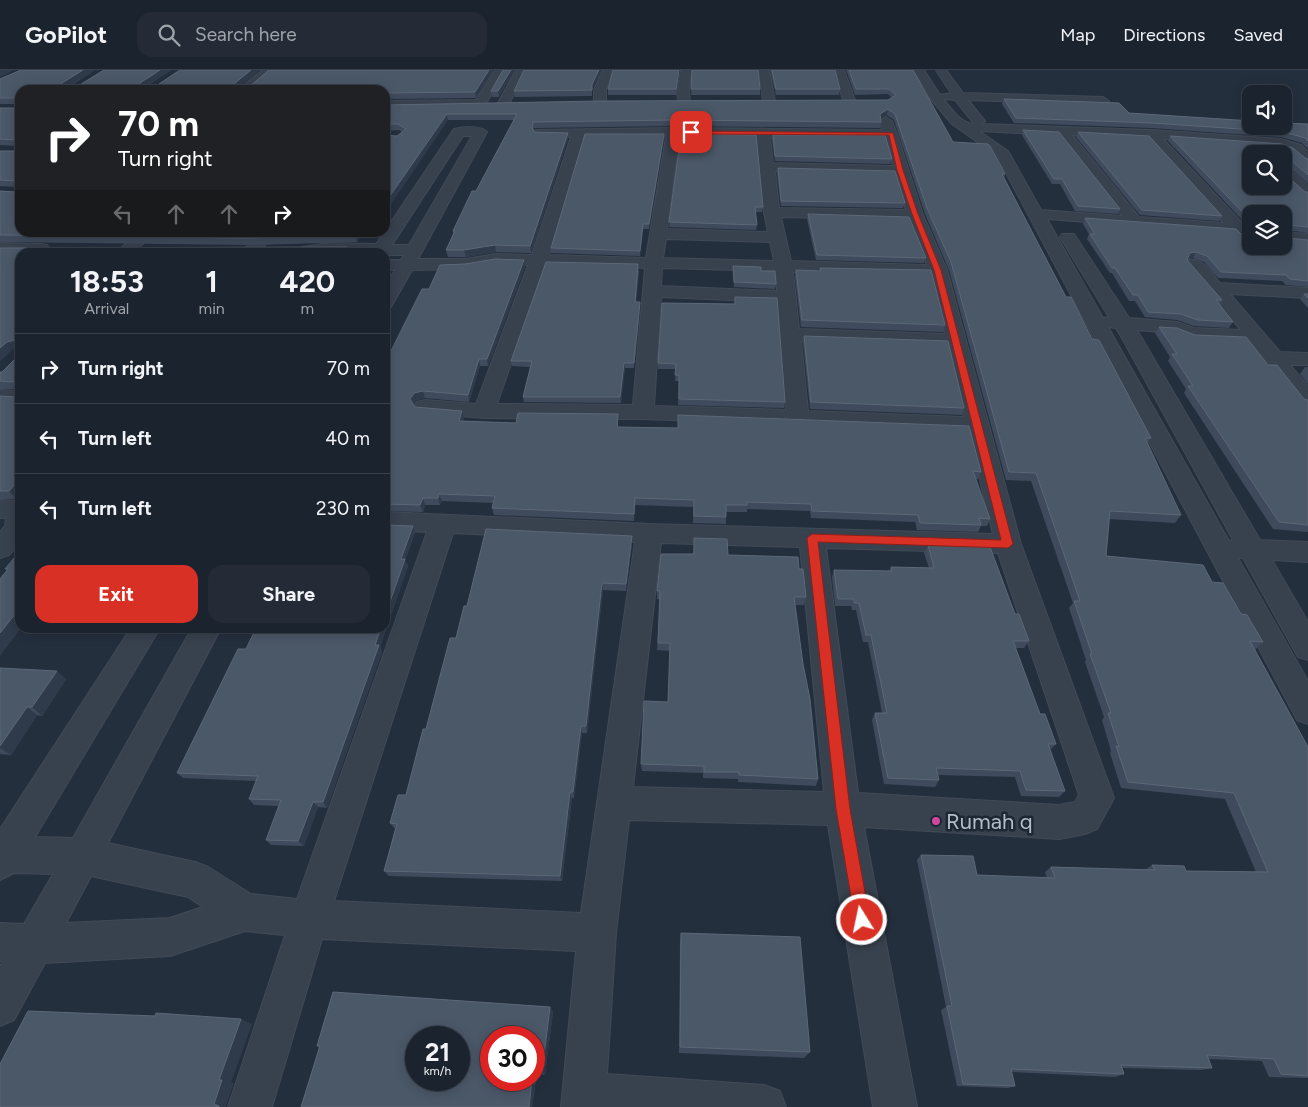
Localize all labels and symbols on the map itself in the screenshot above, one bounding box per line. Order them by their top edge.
pin [670,111,712,153]
place label: Rumah q [946,808,1032,835]
marker: Rumah q [930,815,942,827]
position arrow [835,893,887,945]
speed limit sign: 30 [480,1026,545,1091]

